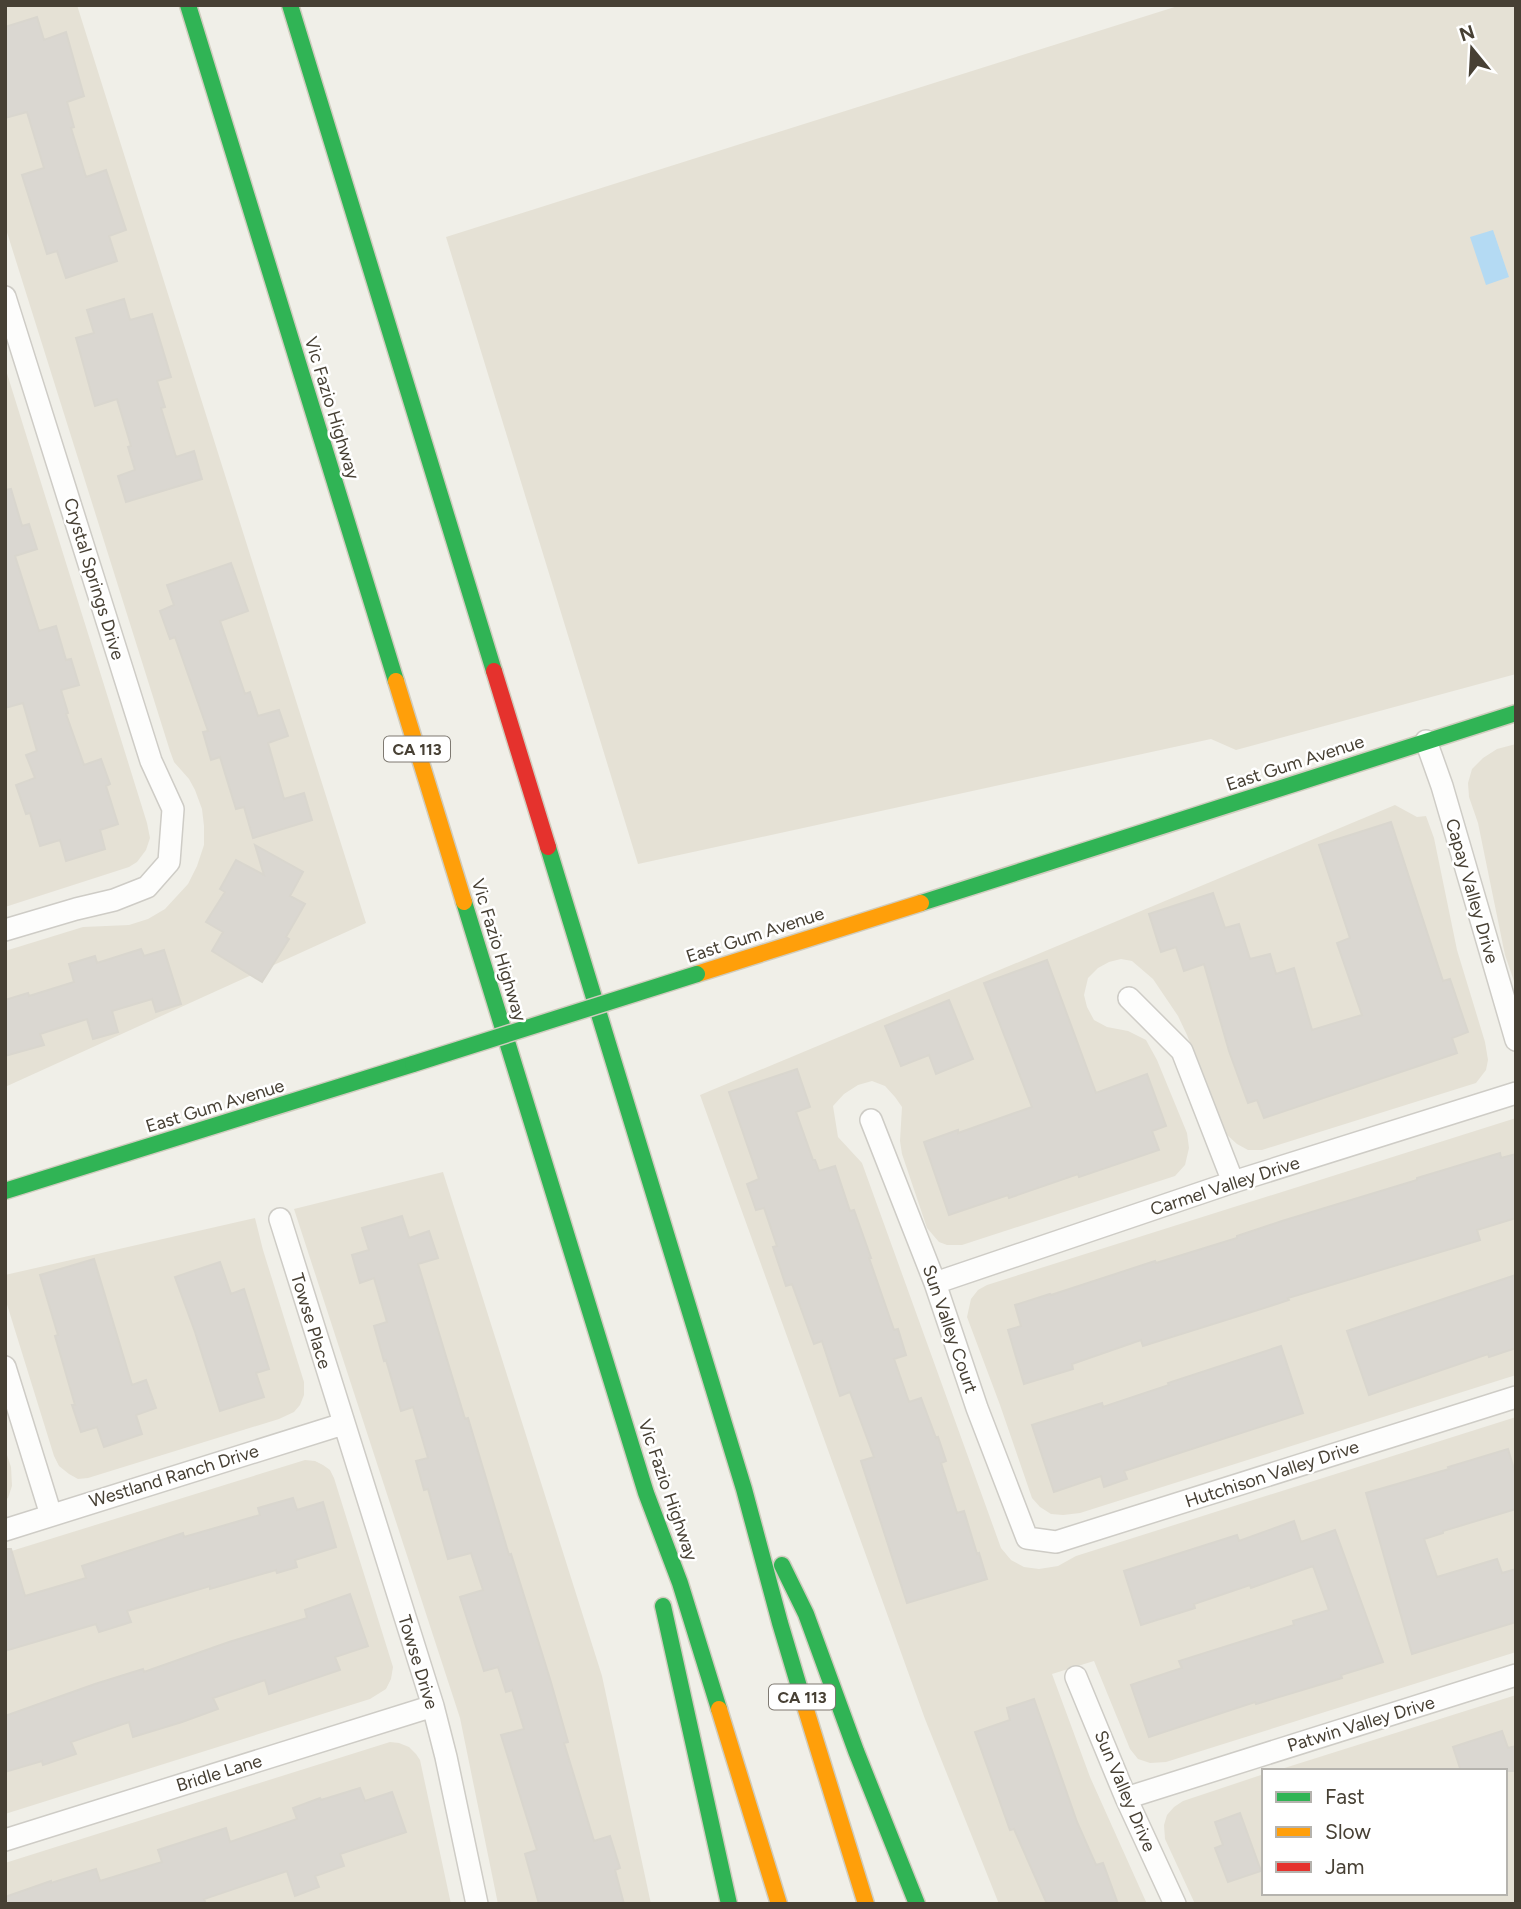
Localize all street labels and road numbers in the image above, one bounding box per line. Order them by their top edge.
street label: Vic Fazio Highway [300,334,364,483]
street label: Crystal Springs Drive [59,495,129,663]
street label: East Gum Avenue [1223,730,1367,796]
road number: CA 113 [384,736,450,762]
street label: Capay Valley Drive [1441,816,1503,966]
street label: Vic Fazio Highway [467,876,531,1025]
street label: East Gum Avenue [683,902,827,968]
street label: East Gum Avenue [143,1074,287,1138]
street label: Carmel Valley Drive [1148,1151,1303,1221]
street label: Sun Valley Court [918,1262,982,1396]
street label: Towse Place [286,1270,336,1372]
street label: Vic Fazio Highway [633,1416,703,1564]
street label: Hutchison Valley Drive [1182,1435,1362,1513]
street label: Westland Ranch Drive [87,1440,262,1512]
street label: Towse Drive [393,1612,443,1712]
road number: CA 113 [769,1684,835,1709]
street label: Patwin Valley Drive [1285,1691,1438,1757]
street label: Sun Valley Drive [1090,1727,1161,1855]
street label: Bridle Lane [173,1750,265,1796]

